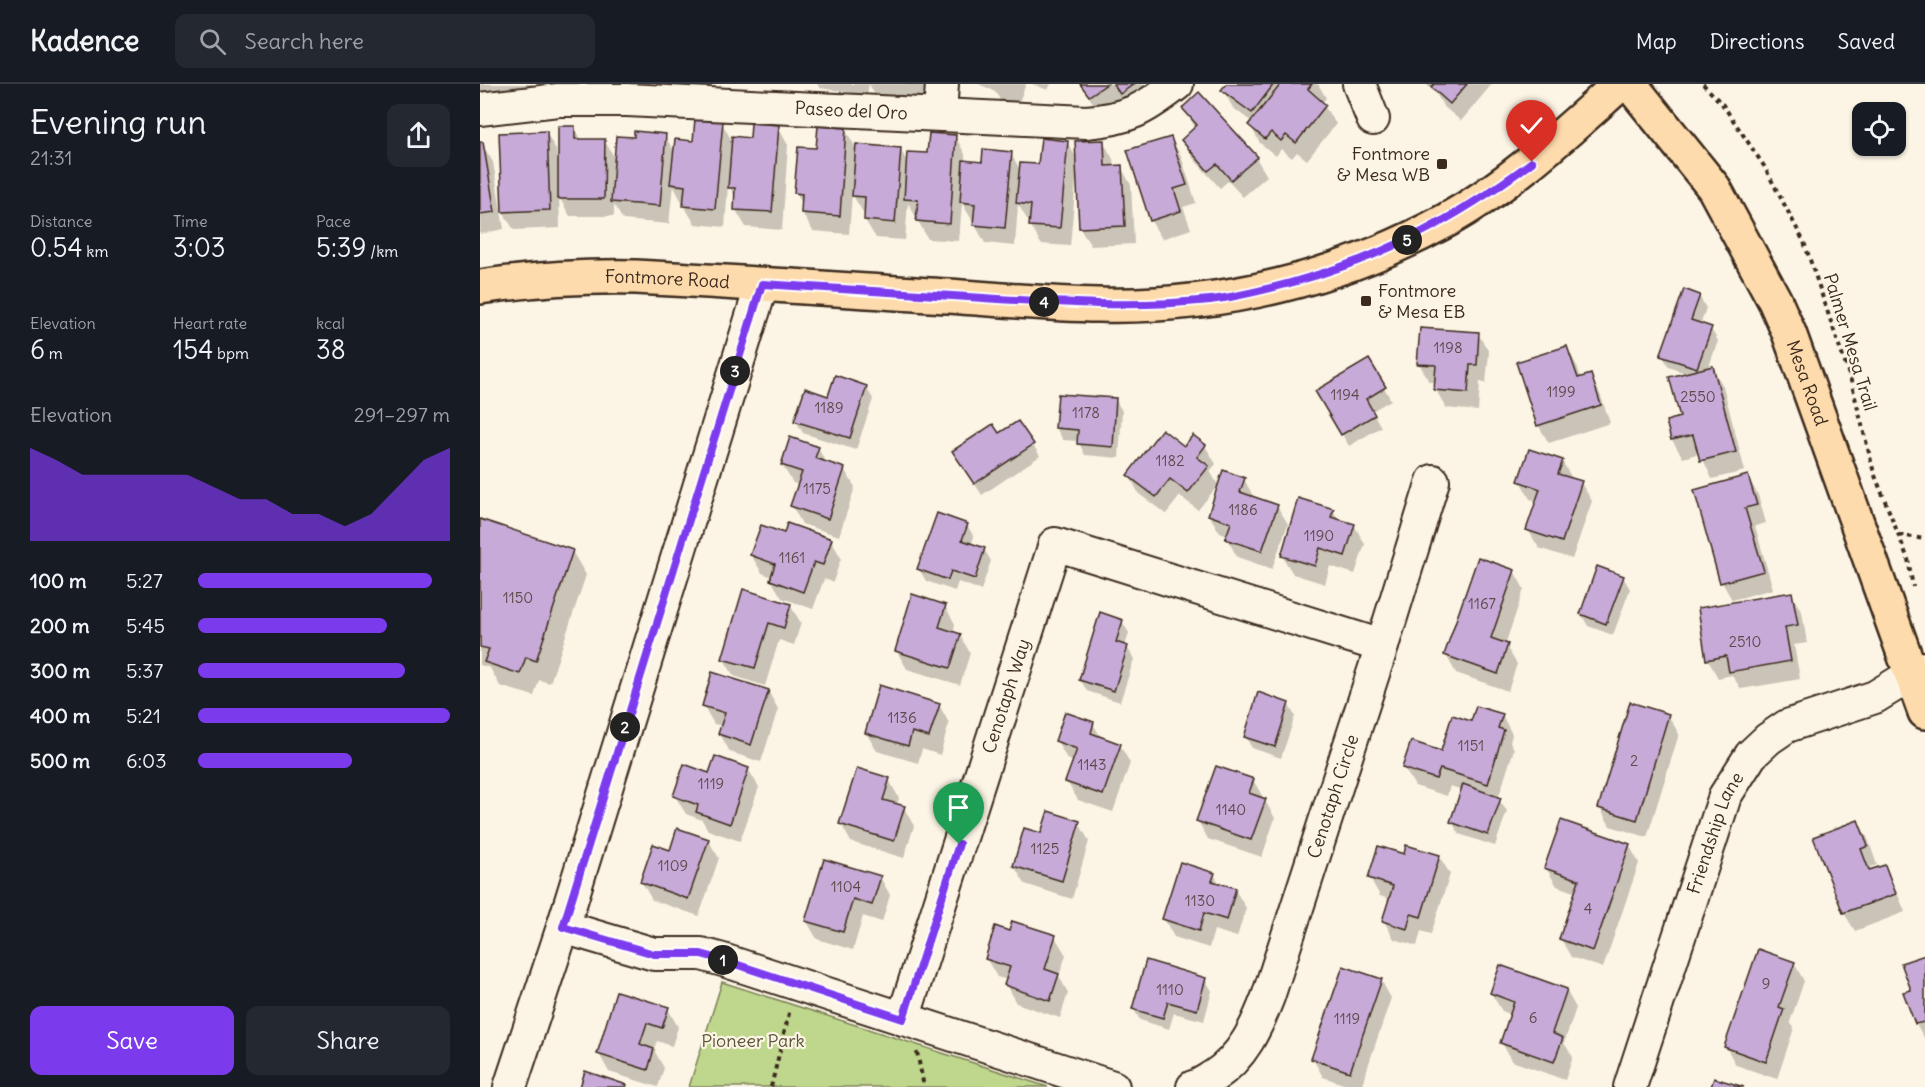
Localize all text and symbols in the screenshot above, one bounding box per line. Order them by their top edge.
search box [175,14,595,68]
text: Kadence [30,23,139,59]
icon: search [196,25,229,58]
text: Search here [244,27,364,55]
text: Map [1636,28,1677,55]
text: Directions [1710,28,1804,55]
text: Saved [1837,28,1895,55]
street label: Paseo del Oro [794,96,908,124]
pin [1506,100,1557,162]
text: Evening run [30,101,206,143]
map controls [1852,102,1906,156]
button: locate [1852,102,1906,156]
button: share [387,104,450,167]
icon: check [1515,109,1548,142]
place label: Fontmore & Mesa WB [1337,142,1430,186]
text: 21:31 [30,145,73,170]
marker: Fontmore & Mesa WB [1435,157,1449,171]
text: Distance [30,211,92,231]
text: Time [173,211,208,231]
text: Pace [316,211,351,231]
pin: 5 [1392,225,1422,255]
text: 5 [1402,230,1412,250]
text: 0.54 [30,231,82,264]
text: 3:03 [173,231,226,264]
text: 5:39 [316,231,367,264]
text: km [82,241,108,261]
text: /km [367,241,398,261]
street label: Fontmore Road [605,265,731,293]
street label: Palmer Mesa Trail [1819,270,1882,413]
place label: Fontmore & Mesa EB [1378,279,1465,323]
pin: 4 [1029,287,1059,317]
text: 4 [1039,292,1049,312]
marker: Fontmore & Mesa EB [1359,294,1373,308]
text: Elevation [30,313,96,333]
text: Heart rate [173,313,247,333]
text: kcal [316,313,345,333]
text: 6 [30,333,45,366]
text: 154 [173,333,213,366]
text: 38 [316,333,346,366]
street label: Mesa Road [1781,337,1833,429]
house number: 1198 [1433,338,1463,357]
text: m [45,343,63,363]
text: bpm [213,343,249,363]
pin: 3 [720,356,750,386]
text: 3 [730,361,740,381]
house number: 1199 [1546,382,1576,401]
house number: 1194 [1330,385,1360,404]
house number: 2550 [1680,387,1716,406]
house number: 1189 [814,398,844,417]
text: Elevation [30,402,112,427]
text: 291–297 m [354,402,450,427]
house number: 1178 [1072,403,1100,422]
house number: 1182 [1156,451,1184,470]
house number: 1175 [803,479,831,498]
house number: 1186 [1228,500,1258,519]
house number: 1190 [1304,526,1334,545]
house number: 1161 [779,548,805,567]
text: 100 m [30,568,87,593]
text: 5:27 [126,568,163,593]
house number: 1150 [503,588,533,607]
house number: 1167 [1468,594,1496,613]
text: 200 m [30,613,90,638]
text: 5:45 [126,613,165,638]
house number: 2510 [1729,632,1761,651]
street label: Cenotaph Way [977,636,1035,756]
text: 300 m [30,658,90,683]
text: 5:37 [126,658,163,683]
text: 400 m [30,703,90,728]
text: 5:21 [126,703,161,728]
house number: 1136 [887,708,917,727]
pin: 2 [610,712,640,742]
text: 2 [621,717,629,737]
street label: Cenotaph Circle [1302,732,1363,861]
house number: 1151 [1458,736,1484,755]
text: 500 m [30,748,90,773]
text: 6:03 [126,748,167,773]
house number: 2 [1630,751,1638,770]
house number: 1143 [1077,755,1107,774]
street label: Friendship Lane [1682,767,1748,897]
house number: 1119 [698,774,724,793]
pin [933,782,984,844]
icon: arrive [942,791,975,824]
house number: 1140 [1216,800,1246,819]
house number: 1125 [1031,839,1059,858]
house number: 1109 [658,856,688,875]
house number: 1104 [831,877,862,896]
house number: 1130 [1185,891,1215,910]
house number: 4 [1584,899,1593,918]
pin: 1 [708,945,738,975]
text: 1 [720,950,726,970]
house number: 9 [1762,974,1770,993]
house number: 1110 [1156,980,1184,999]
button: Save [30,1006,234,1075]
button: Share [246,1006,450,1075]
house number: 6 [1529,1008,1537,1027]
house number: 1119 [1334,1009,1360,1028]
park label: Pioneer Park [701,1029,805,1052]

